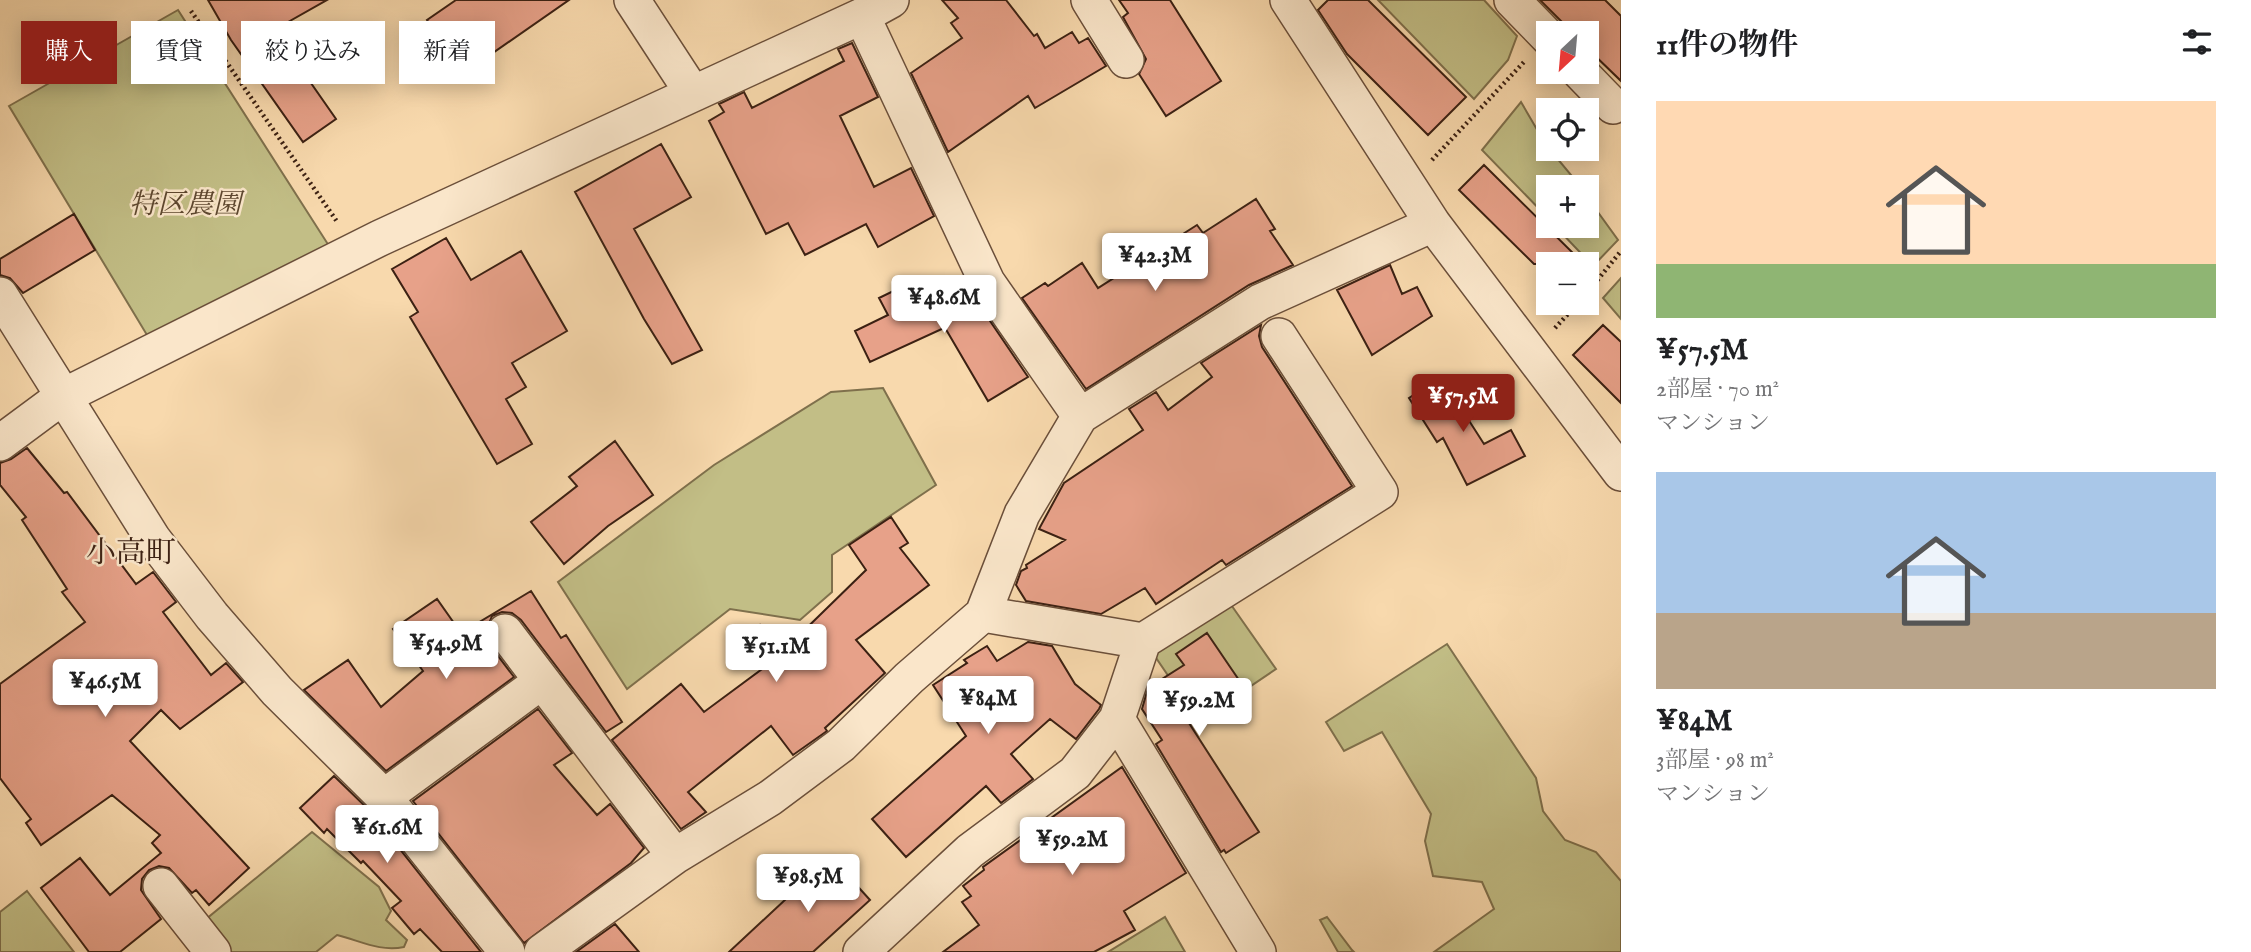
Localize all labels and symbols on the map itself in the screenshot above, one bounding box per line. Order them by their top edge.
north arrow [1536,21,1600,84]
park label: 特区農園 [129,188,245,223]
pin: ¥42.3M [1098,233,1212,293]
pin: ¥48.6M [887,276,1001,335]
pin: ¥57.5M [1406,374,1520,434]
district label: 小高町 [86,535,176,573]
pin: ¥54.9M [389,622,503,681]
pin: ¥51.1M [719,624,833,684]
pin: ¥46.5M [48,660,162,719]
pin: ¥84M [947,676,1029,736]
pin: ¥59.2M [1142,678,1256,738]
pin: ¥61.6M [330,806,444,865]
pin: ¥59.2M [1015,818,1129,877]
pin: ¥98.5M [751,855,865,914]

